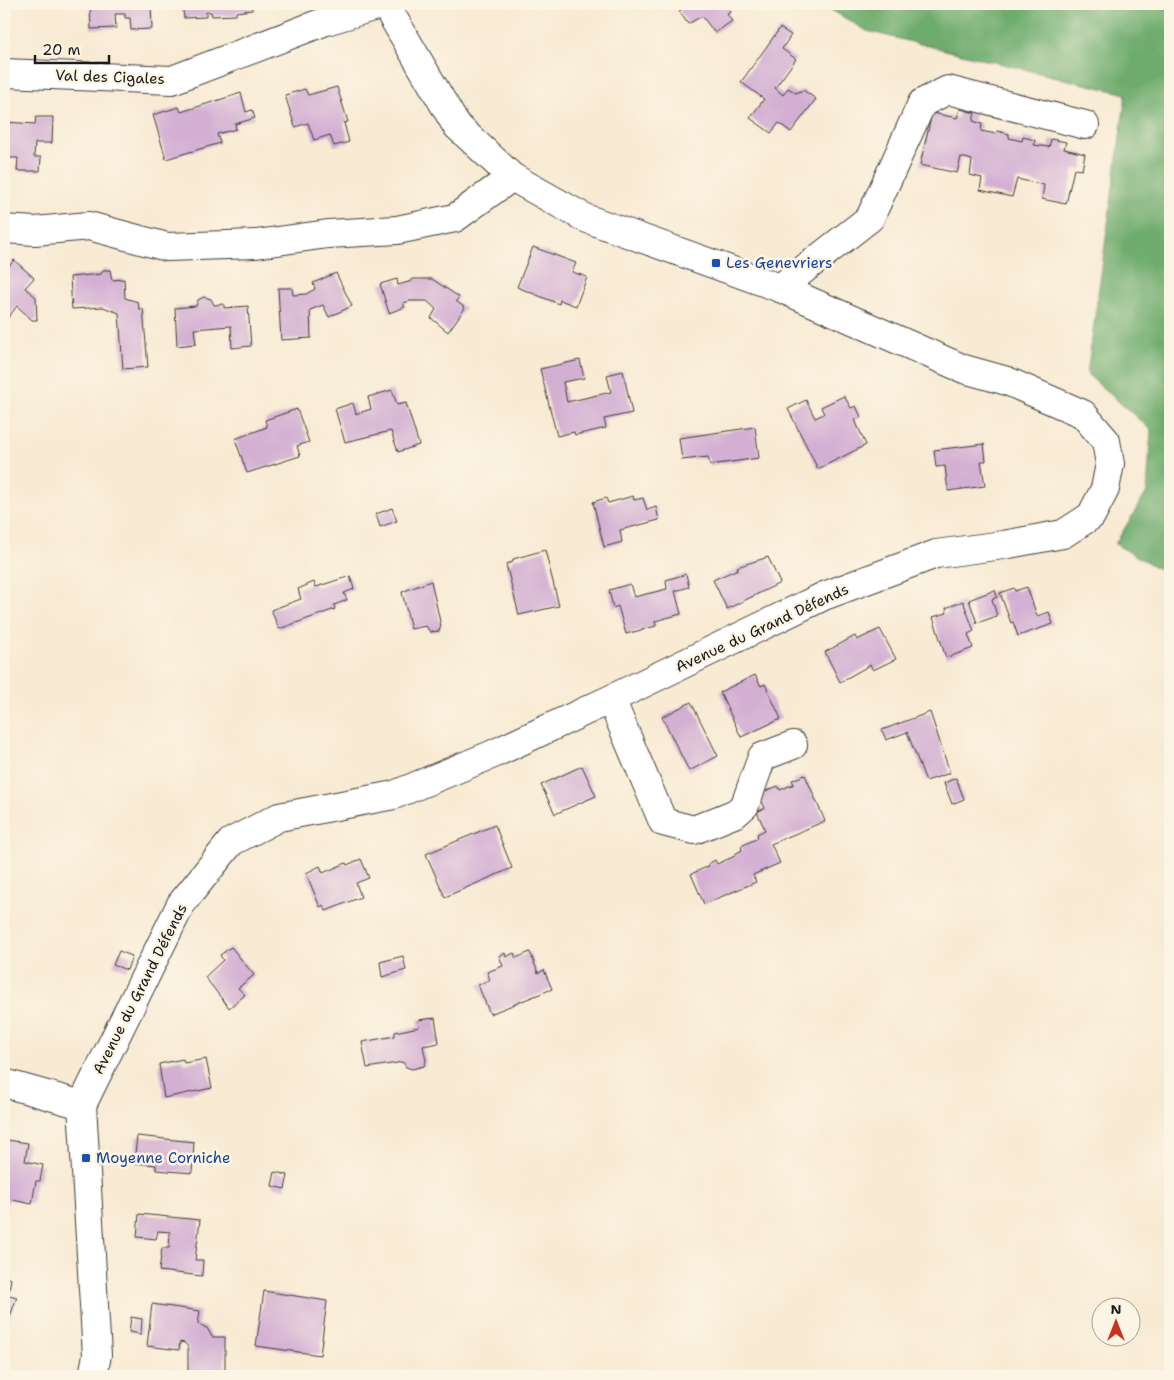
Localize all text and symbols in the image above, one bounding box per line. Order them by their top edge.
scale bar [35,32,109,64]
text: 20 m [42,40,81,60]
street label: Val des Cigales [55,65,165,89]
place label: Les Genevriers [726,253,833,273]
marker: Les Genevriers [710,257,722,269]
street label: Avenue du Grand Défends [672,579,852,677]
street label: Avenue du Grand Défends [88,900,192,1078]
place label: Moyenne Corniche [96,1148,230,1168]
marker: Moyenne Corniche [80,1152,92,1164]
north arrow [1092,1298,1142,1348]
text: N [1110,1300,1122,1318]

